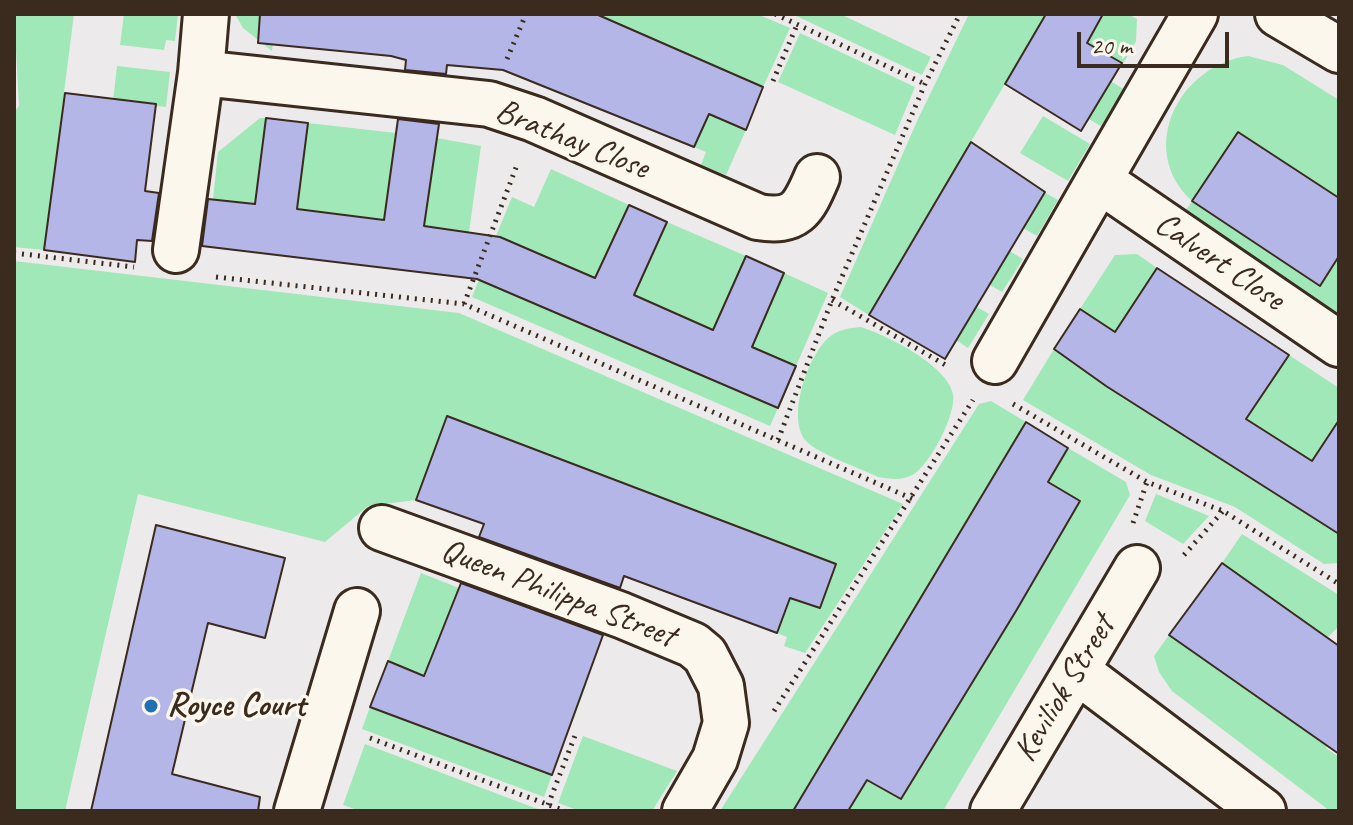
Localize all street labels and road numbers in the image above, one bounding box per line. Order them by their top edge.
street label: Brathay Close [490,91,654,189]
street label: Calvert Close [1147,204,1291,320]
street label: Queen Philippa Street [435,531,681,657]
street label: Keviliok Street [1006,609,1124,769]

